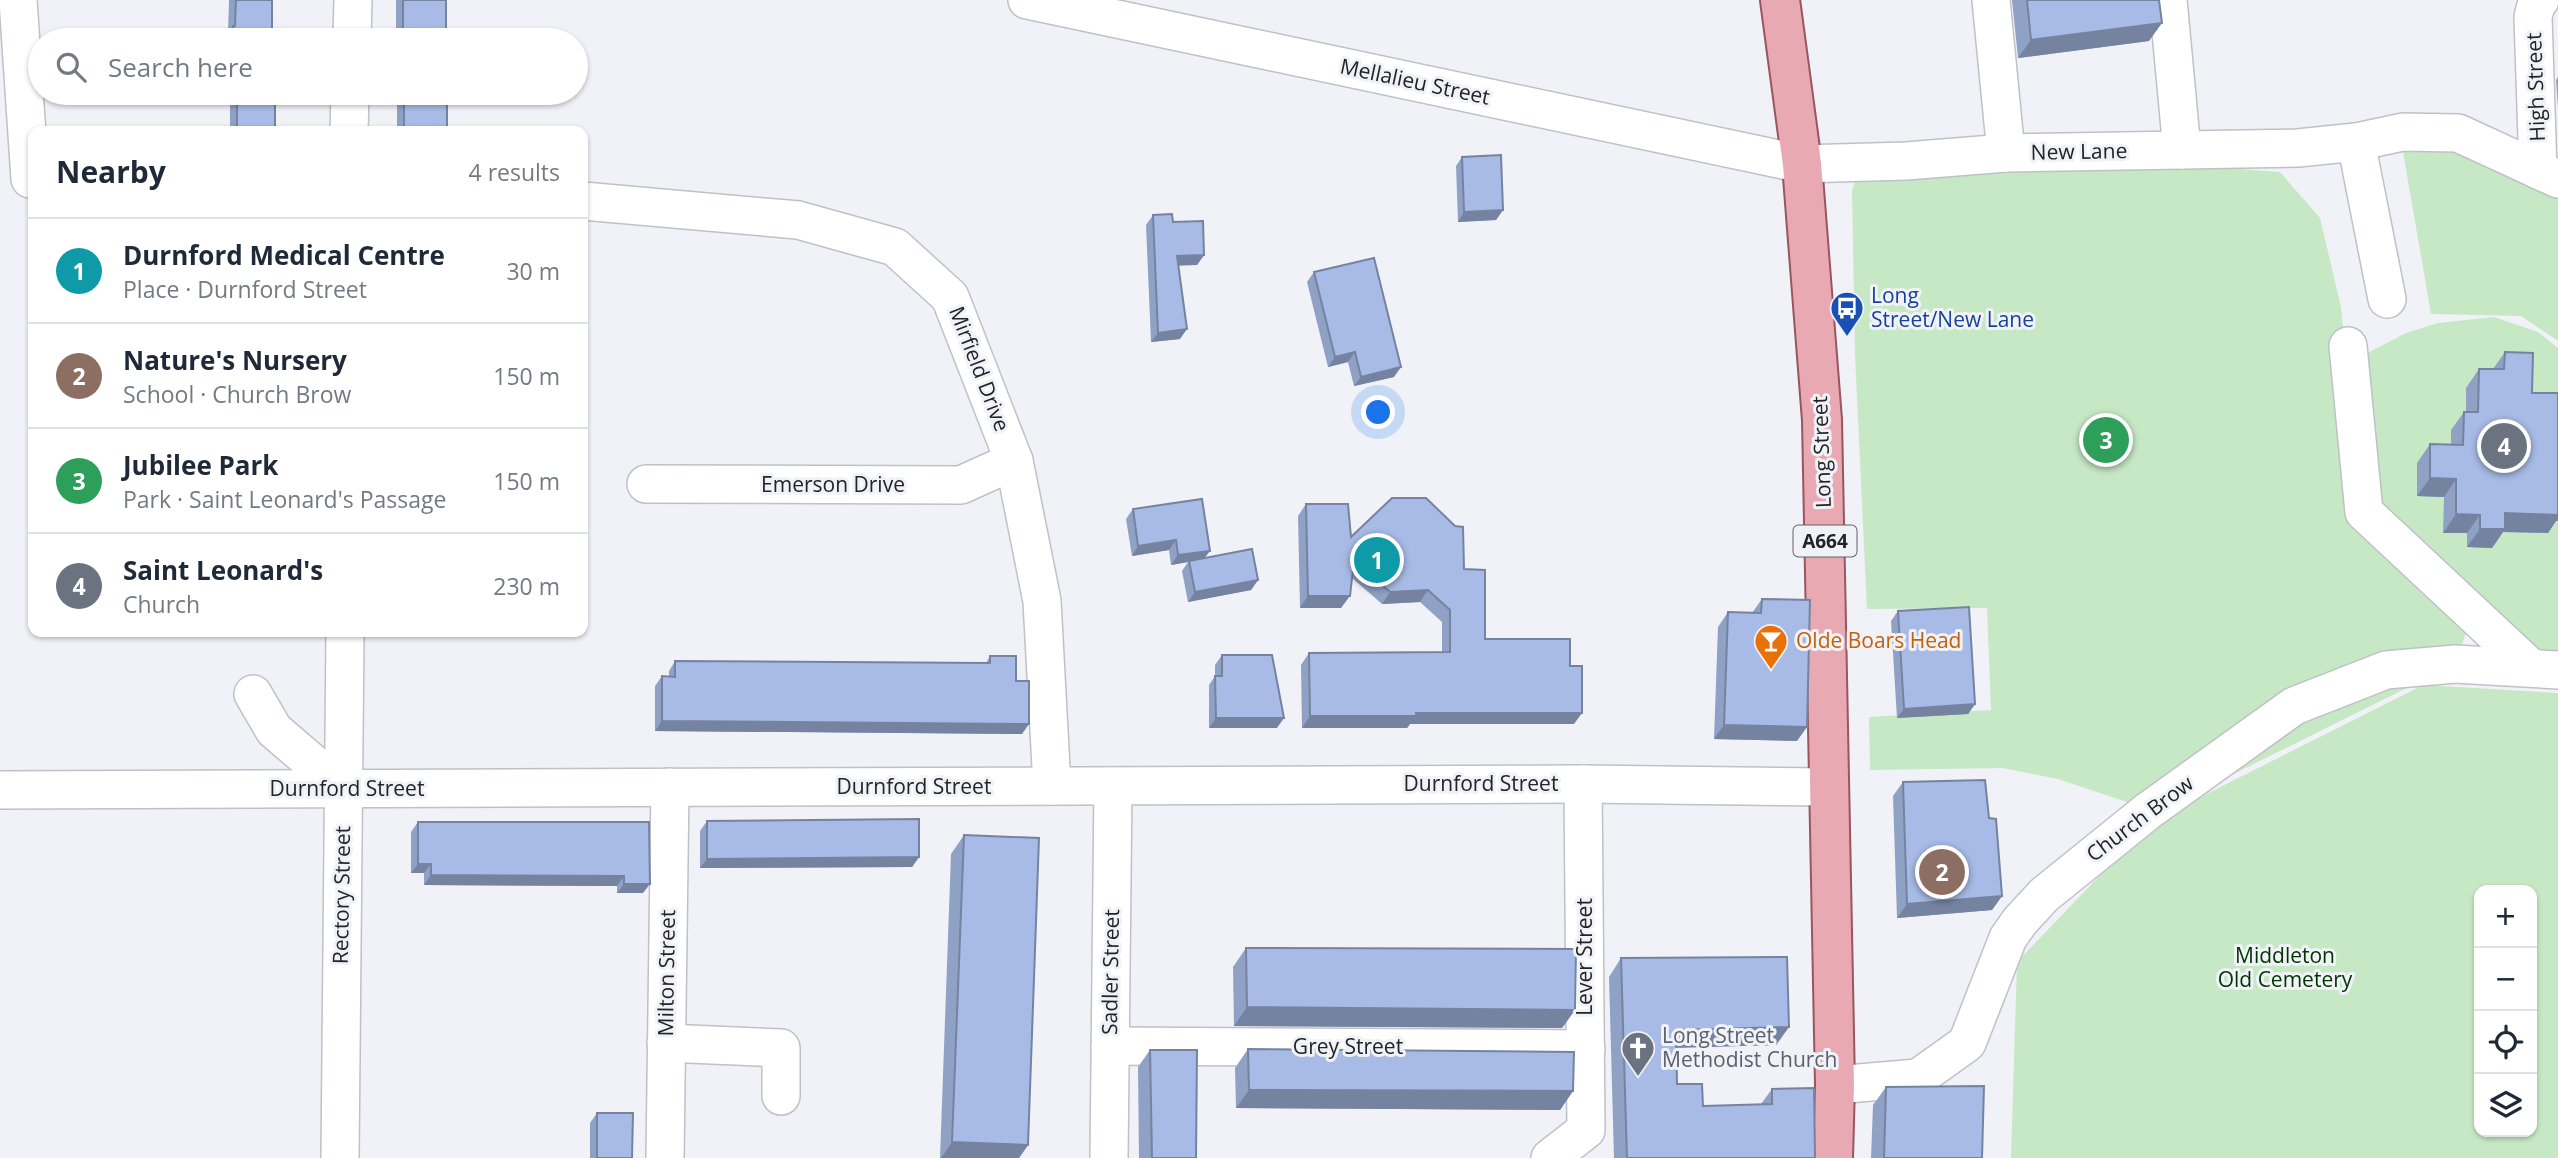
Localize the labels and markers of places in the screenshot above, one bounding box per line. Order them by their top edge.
place label: Long Street/New Lane [1871,281,2034,333]
bus stop icon: Long Street/New Lane [1828,289,1866,338]
pin: 3 [2083,414,2129,466]
pin: 4 [2481,420,2527,472]
pin: 1 [1354,534,1400,586]
bar icon: Olde Boars Head [1752,622,1790,671]
place label: Olde Boars Head [1796,626,1961,654]
pin: 2 [1919,846,1965,898]
place label: Long Street Methodist Church [1662,1021,1837,1073]
church icon: Long Street Methodist Church [1619,1029,1657,1078]

